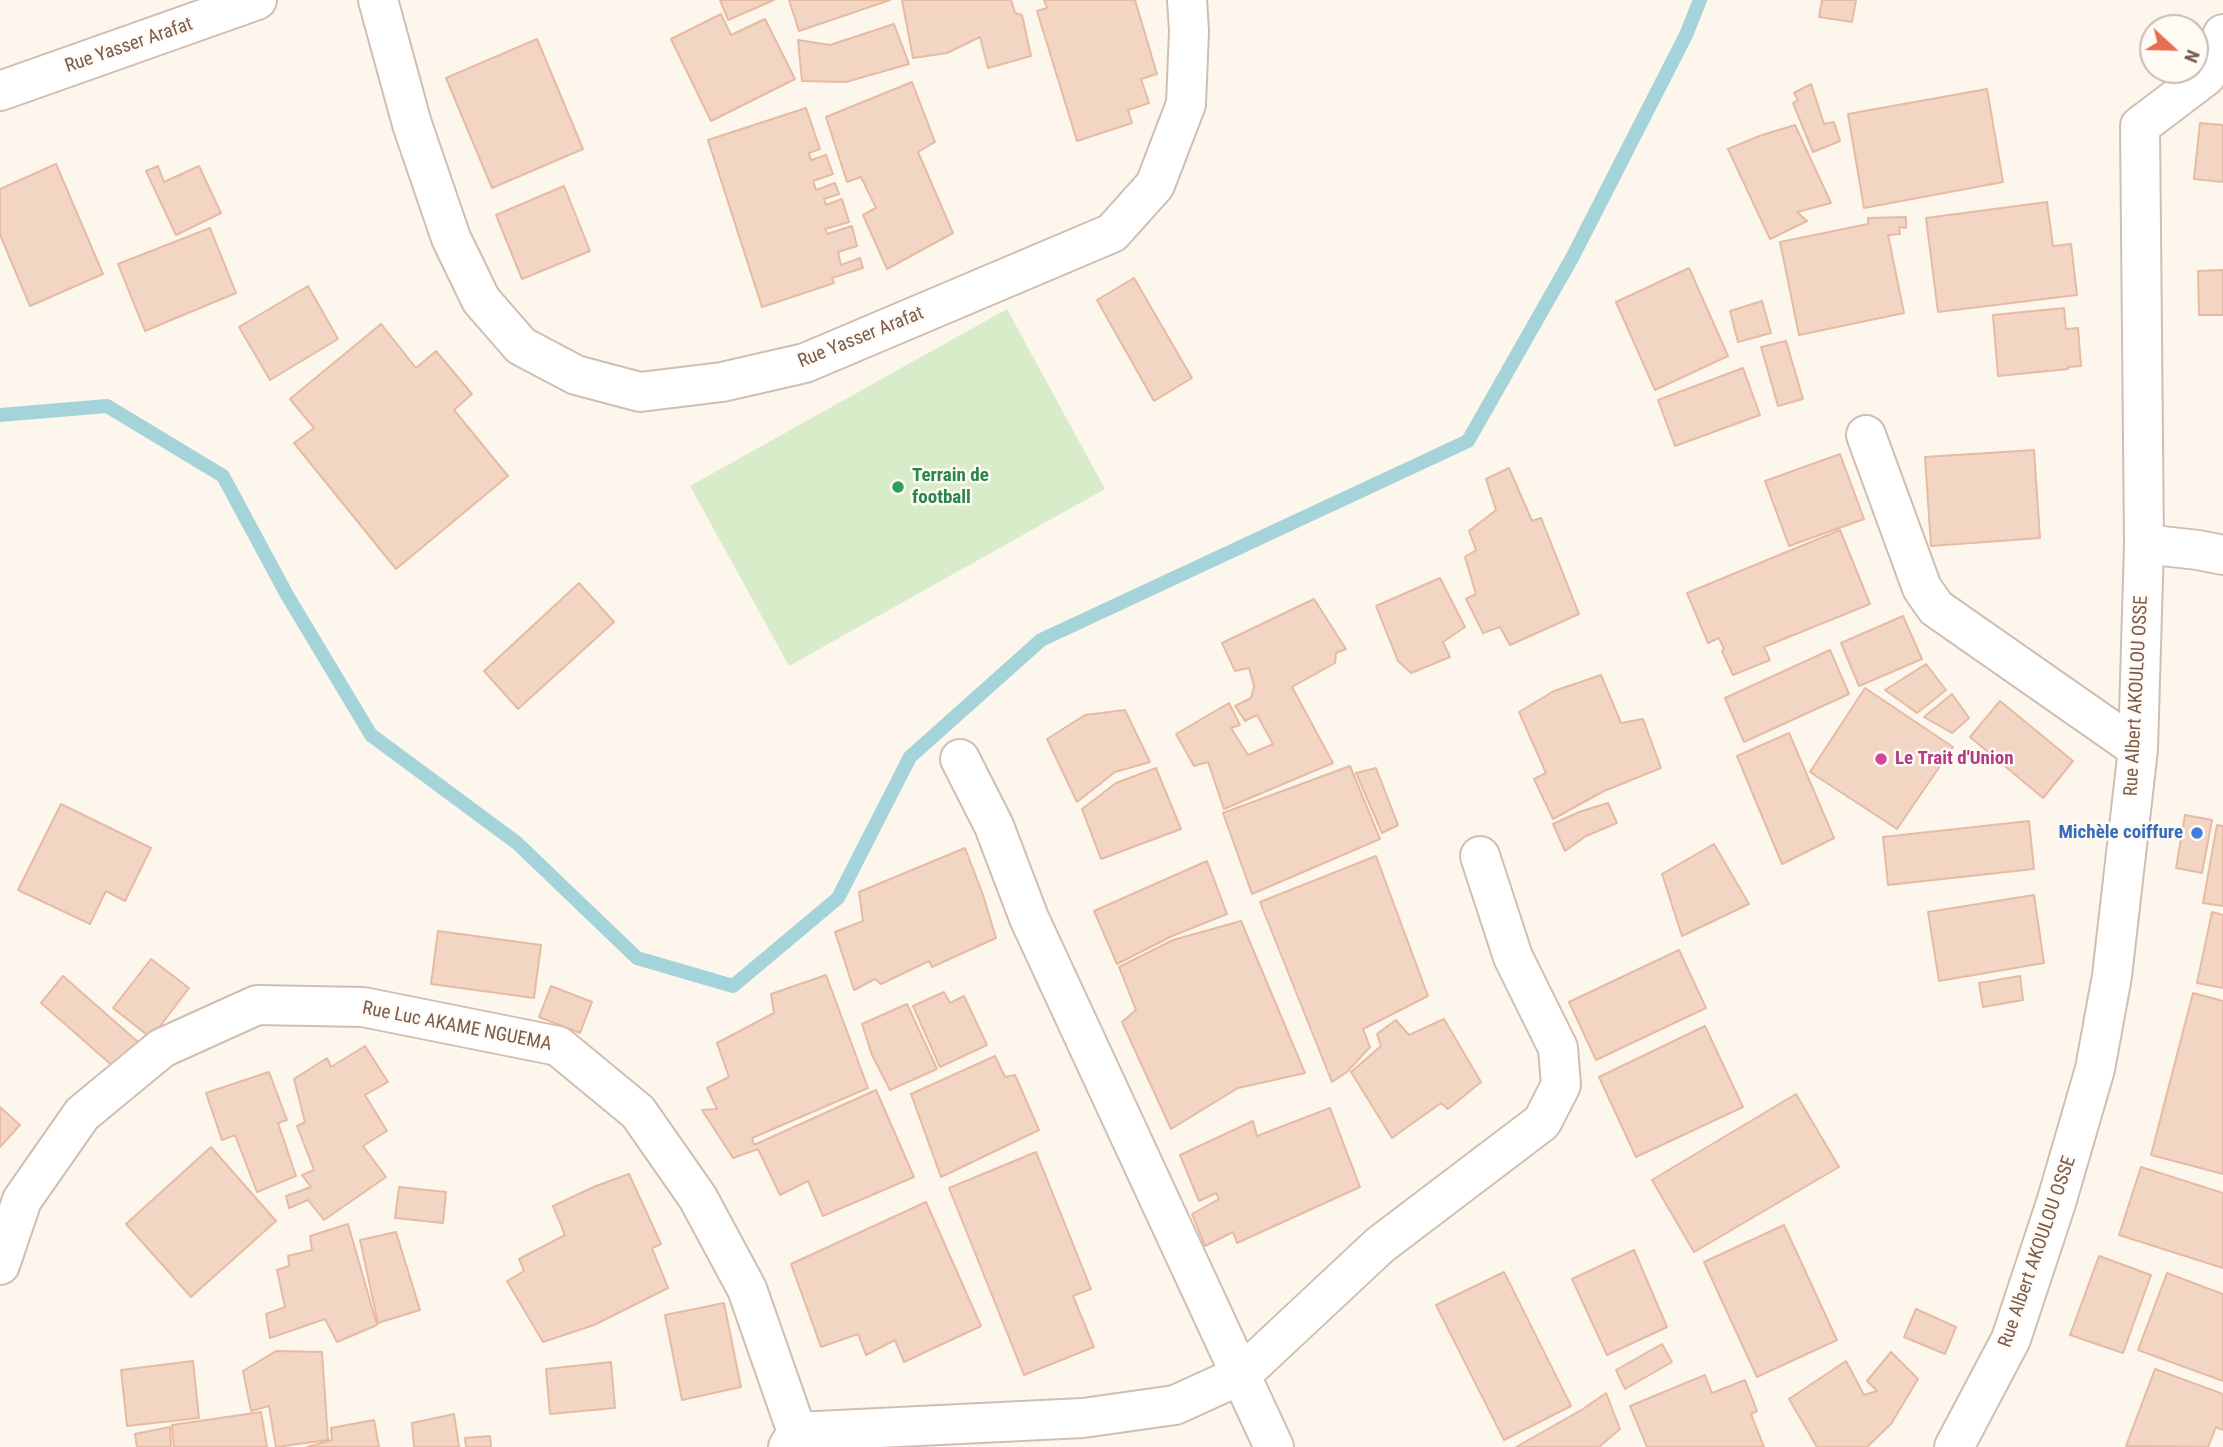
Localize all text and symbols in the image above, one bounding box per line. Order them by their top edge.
street label: Rue Yasser Arafat [62,13,196,79]
north arrow [2139,14,2209,84]
text: N [2179,47,2205,66]
street label: Rue Yasser Arafat [795,302,927,374]
place label: Terrain de football [912,465,989,509]
marker: Terrain de football [890,479,906,495]
street label: Rue Albert AKOULOU OSSE [2120,595,2154,797]
place label: Le Trait d'Union [1895,748,2013,770]
marker: Le Trait d'Union [1873,751,1889,767]
place label: Michèle coiffure [2058,822,2183,844]
marker: Michèle coiffure [2189,825,2205,841]
street label: Rue Luc AKAME NGUEMA [360,997,554,1057]
street label: Rue Albert AKOULOU OSSE [1995,1153,2081,1351]

